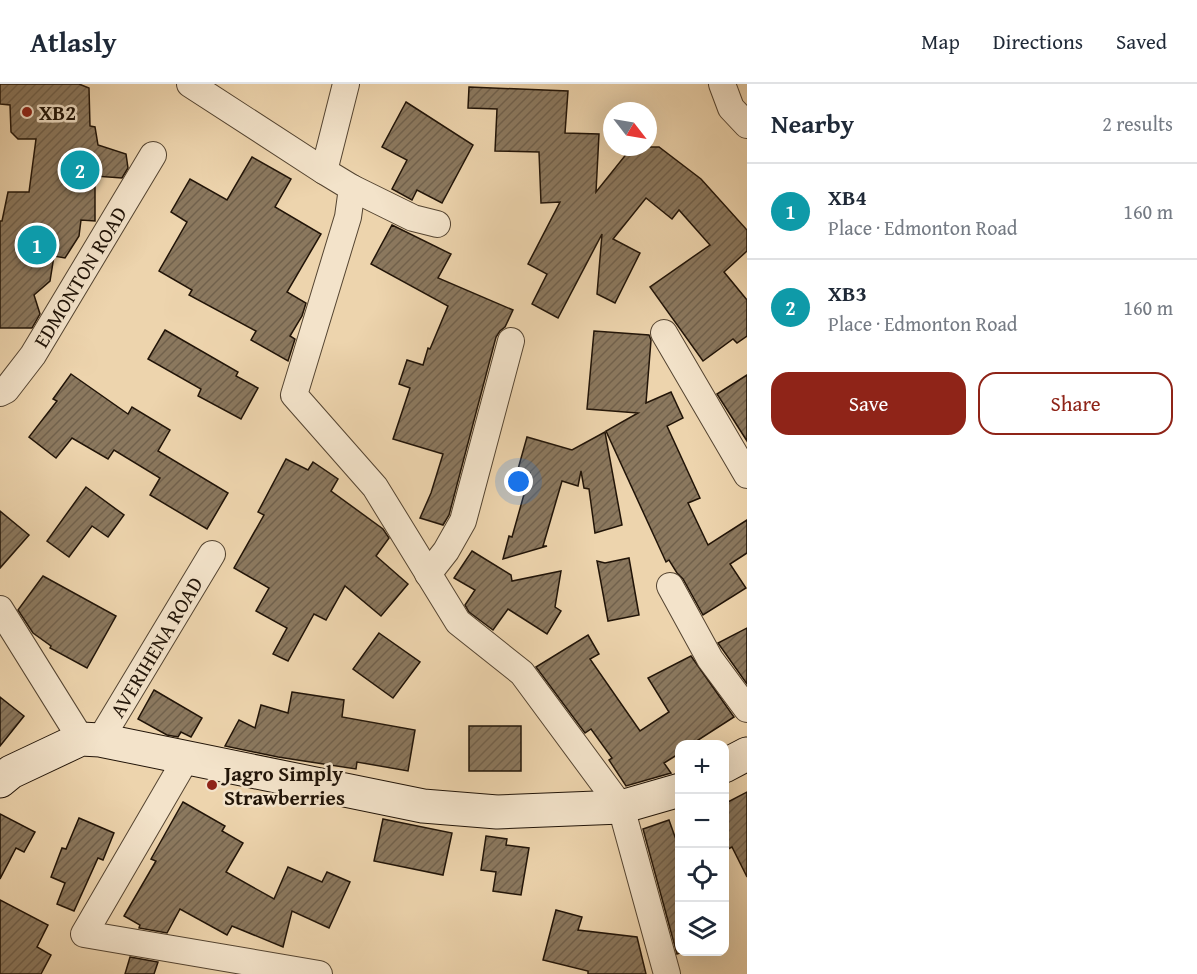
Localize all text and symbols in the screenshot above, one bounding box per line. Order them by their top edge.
text: Atlasly [30,21,117,62]
text: Map [921,26,960,57]
text: Directions [993,26,1083,57]
text: Saved [1116,26,1167,57]
place label: XB2 [39,97,76,128]
north arrow [603,102,657,156]
text: Nearby [771,104,854,143]
marker: XB2 [20,105,34,119]
text: 2 results [1102,109,1173,138]
pin: 2 [60,148,100,193]
text: XB4 [828,181,867,213]
text: 1 [785,197,796,226]
text: 160 m [1123,197,1173,226]
street label: EDMONTON ROAD [26,201,134,353]
text: Place · Edmonton Road [828,213,1018,242]
pin: 1 [18,222,57,268]
text: XB3 [828,277,867,309]
text: 2 [785,293,796,322]
text: 160 m [1123,293,1173,322]
text: Place · Edmonton Road [828,309,1018,338]
button: Save [771,372,966,435]
button: Share [978,372,1173,435]
your location [504,467,533,496]
street label: AVERIHENA ROAD [102,571,210,723]
map controls [675,740,729,956]
button: + [675,740,729,794]
place label: Jagro Simply Strawberries [221,758,345,813]
marker: Jagro Simply Strawberries [205,778,219,792]
button: − [675,794,729,848]
button: locate [675,848,729,902]
button: layers [675,902,729,956]

